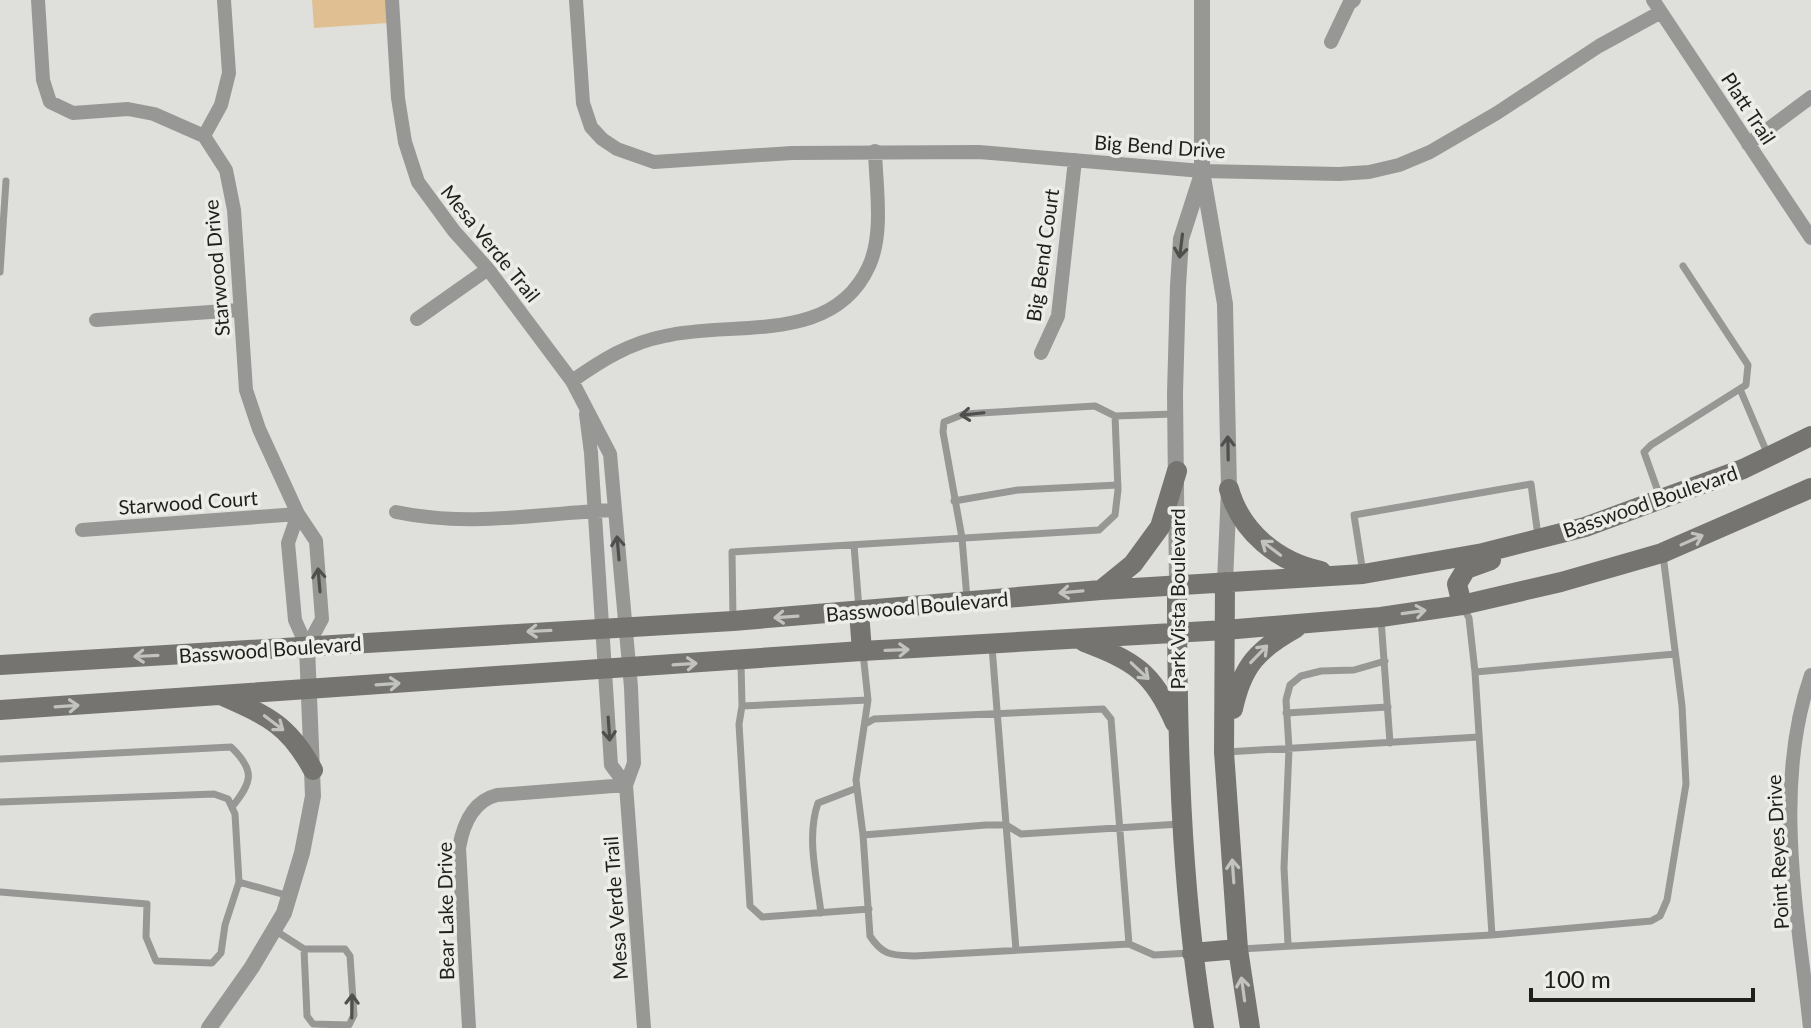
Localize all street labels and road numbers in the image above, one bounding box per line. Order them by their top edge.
street label: Platt Trail [1717,68,1781,148]
street label: Big Bend Drive [1094,129,1226,163]
street label: Mesa Verde Trail [436,180,546,306]
street label: Big Bend Court [1021,187,1063,323]
street label: Starwood Drive [198,199,234,337]
street label: Basswood Boulevard [1560,460,1740,542]
street label: Starwood Court [118,485,258,519]
street label: Park Vista Boulevard [1165,508,1189,690]
street label: Basswood Boulevard [825,586,1009,626]
street label: Basswood Boulevard [178,631,362,667]
street label: Point Reyes Drive [1761,774,1793,930]
street label: Mesa Verde Trail [598,835,632,981]
street label: Bear Lake Drive [432,842,458,980]

